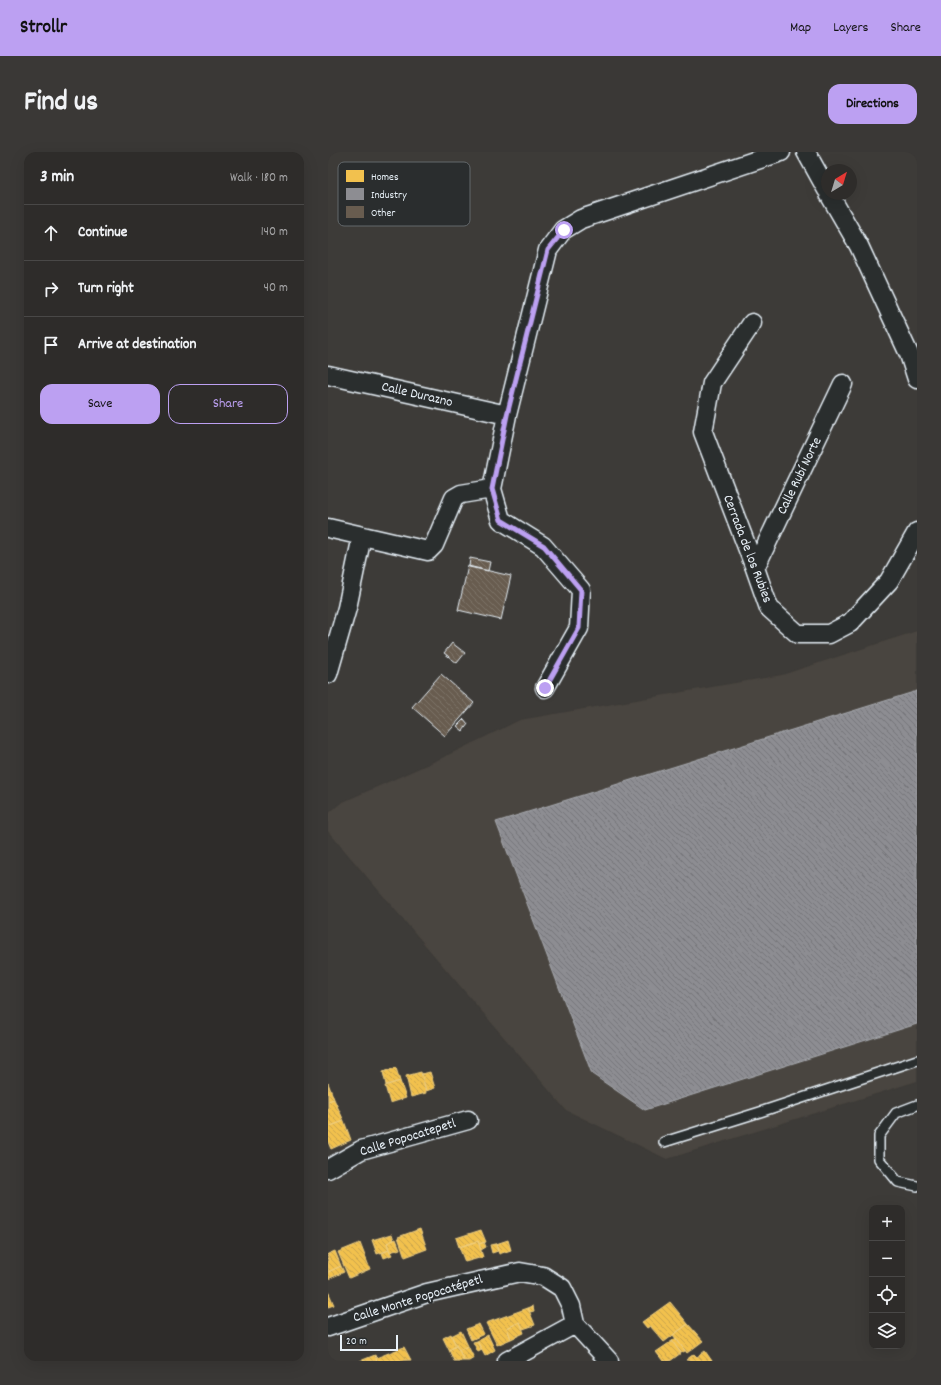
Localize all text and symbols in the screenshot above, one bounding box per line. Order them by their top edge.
text: Strollr [20,15,67,42]
text: Map [790,18,811,38]
text: Layers [833,18,868,38]
text: Share [890,18,921,38]
text: Find us [24,84,98,124]
button: Directions [828,84,917,124]
legend [338,162,470,226]
north arrow [821,164,857,200]
text: 3 min [40,166,74,190]
text: Walk · 180 m [230,169,288,188]
text: Homes [371,170,399,186]
text: Industry [371,188,407,204]
text: Other [371,206,396,222]
route start [555,221,573,239]
icon: ahead [40,222,62,244]
text: Continue [78,222,127,244]
text: 140 m [261,223,288,242]
icon: right [40,278,62,300]
text: Turn right [78,278,134,300]
text: 40 m [264,279,288,298]
icon: arrive [40,334,62,356]
text: Arrive at destination [78,334,196,356]
street label: Calle Durazno [379,377,455,413]
button: Save [40,384,160,424]
button: Share [168,384,288,424]
street label: Calle Rubí Norte [773,434,827,518]
street label: Cerrada de los Rubies [717,492,777,606]
route end [536,679,554,697]
street label: Calle Popocatepetl [358,1114,459,1162]
map controls [869,1205,905,1349]
button: + [869,1205,905,1241]
button: − [869,1241,905,1277]
street label: Calle Monte Popocatépetl [351,1270,486,1328]
button: locate [869,1277,905,1313]
button: layers [869,1313,905,1349]
scale bar [340,1333,398,1352]
text: 20 m [346,1334,367,1350]

